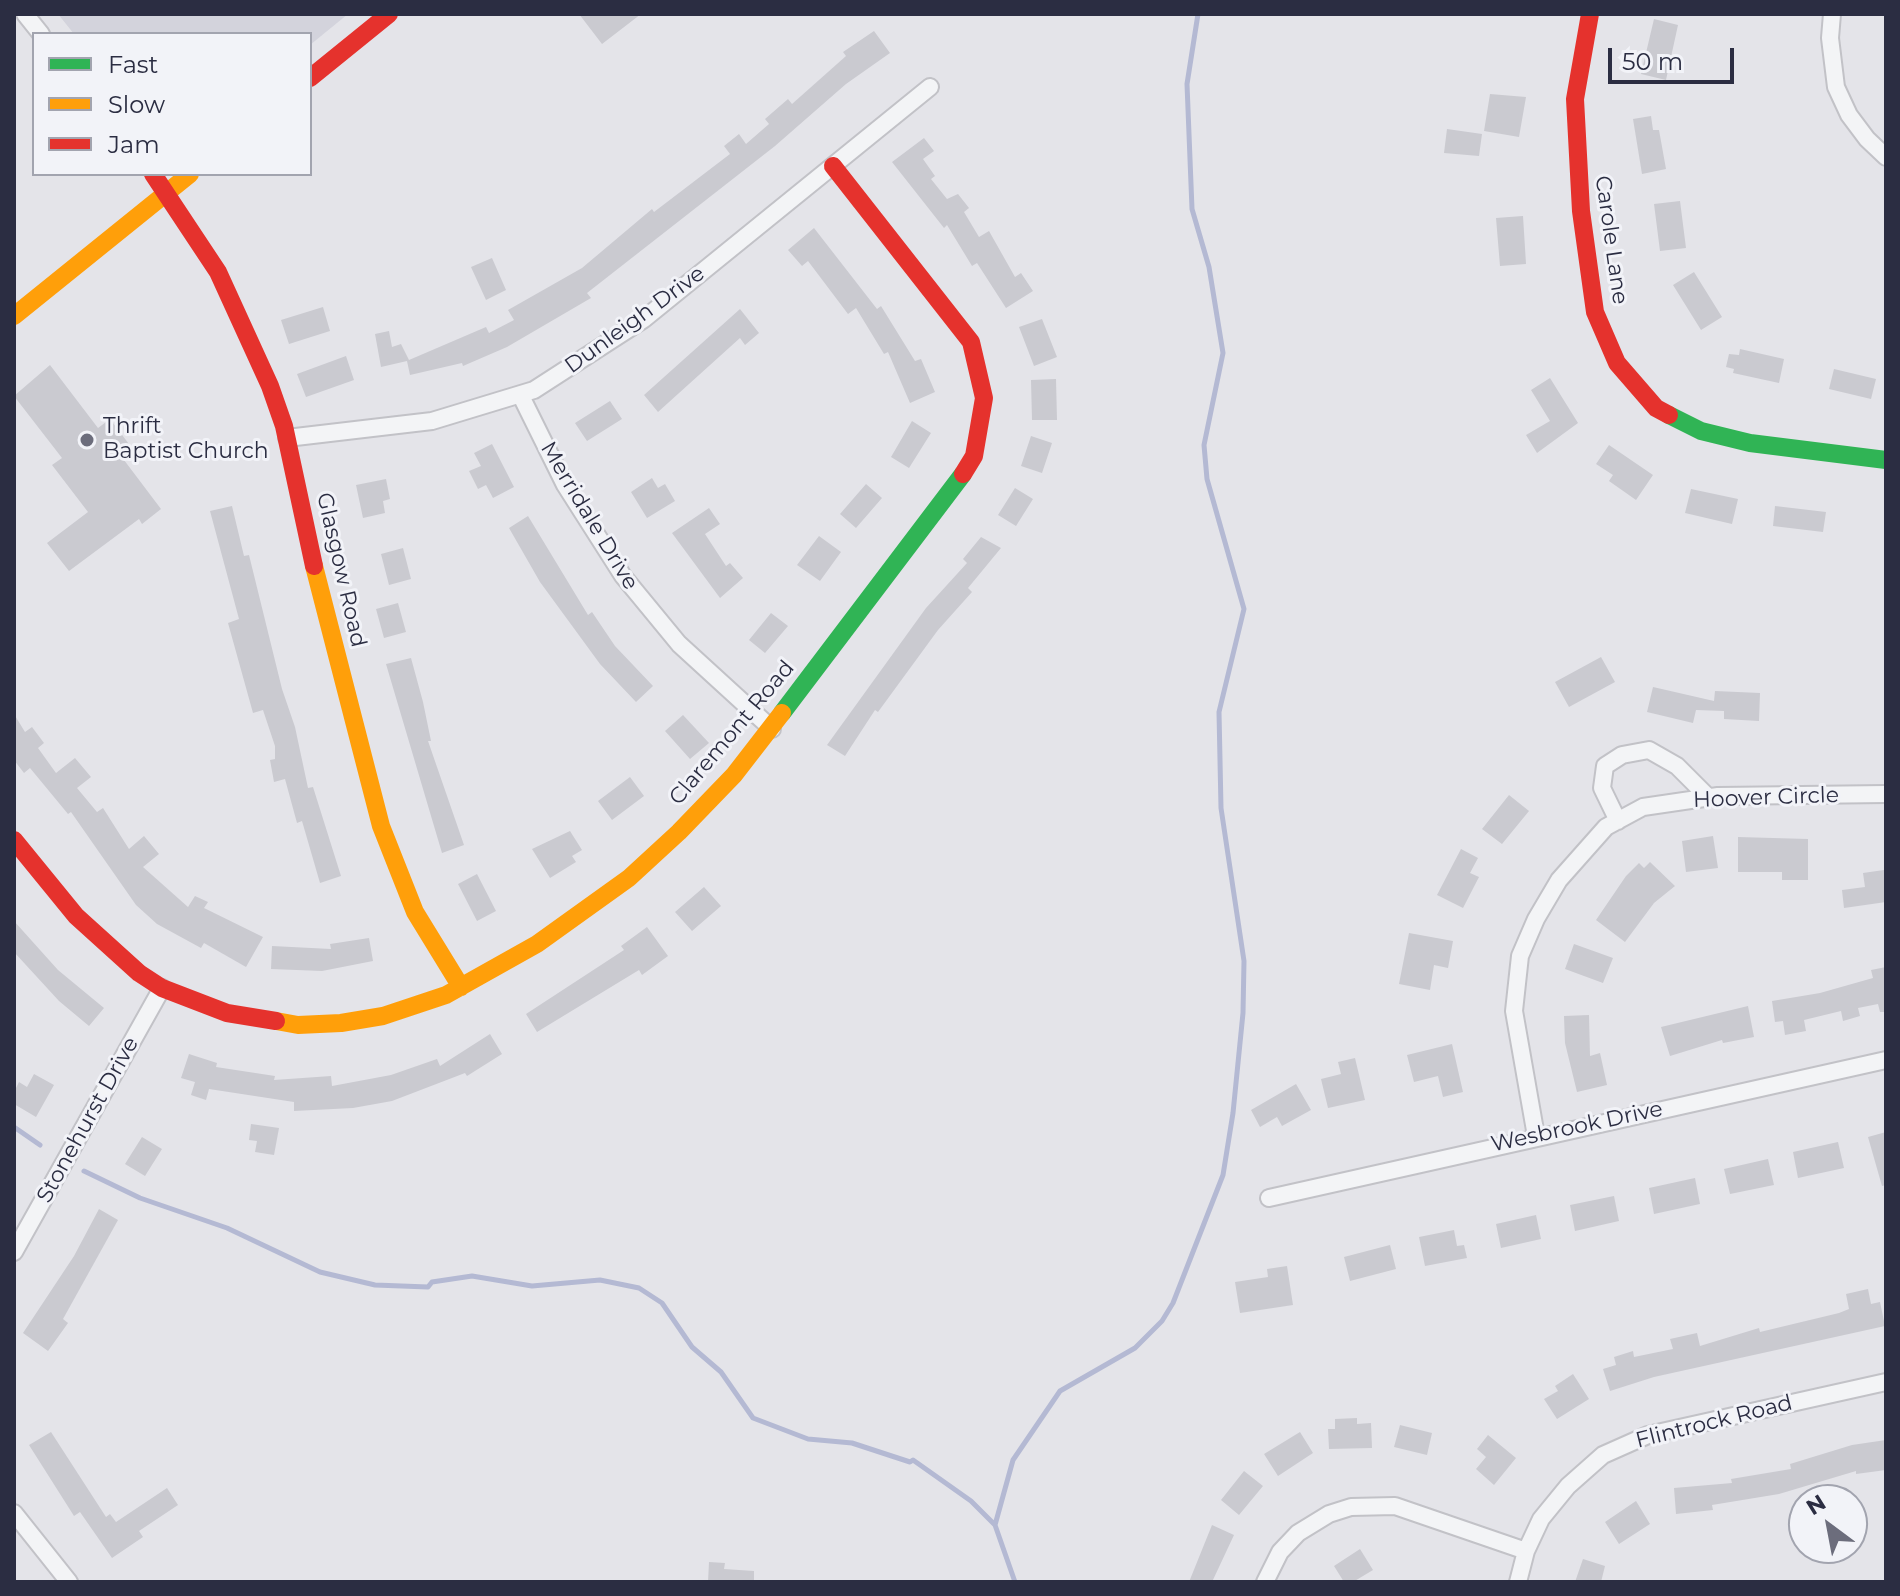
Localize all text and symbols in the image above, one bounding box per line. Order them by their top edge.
legend [32,32,312,176]
scale bar [1612,32,1738,82]
text: 50 m [1622,47,1683,76]
text: Fast [108,50,158,79]
text: Slow [108,90,165,119]
text: Jam [108,130,160,159]
street label: Carole Lane [1589,174,1633,306]
street label: Dunleigh Drive [560,260,710,380]
place label: Thrift Baptist Church [103,414,269,466]
marker: Thrift Baptist Church [78,431,96,449]
street label: Merridale Drive [534,437,644,595]
street label: Glasgow Road [310,490,372,650]
street label: Claremont Road [664,655,800,811]
street label: Hoover Circle [1693,782,1839,814]
street label: Stonehurst Drive [31,1032,145,1208]
street label: Wesbrook Drive [1489,1096,1665,1158]
street label: Flintrock Road [1633,1390,1795,1454]
north arrow [1788,1484,1868,1564]
text: N [1801,1489,1831,1521]

